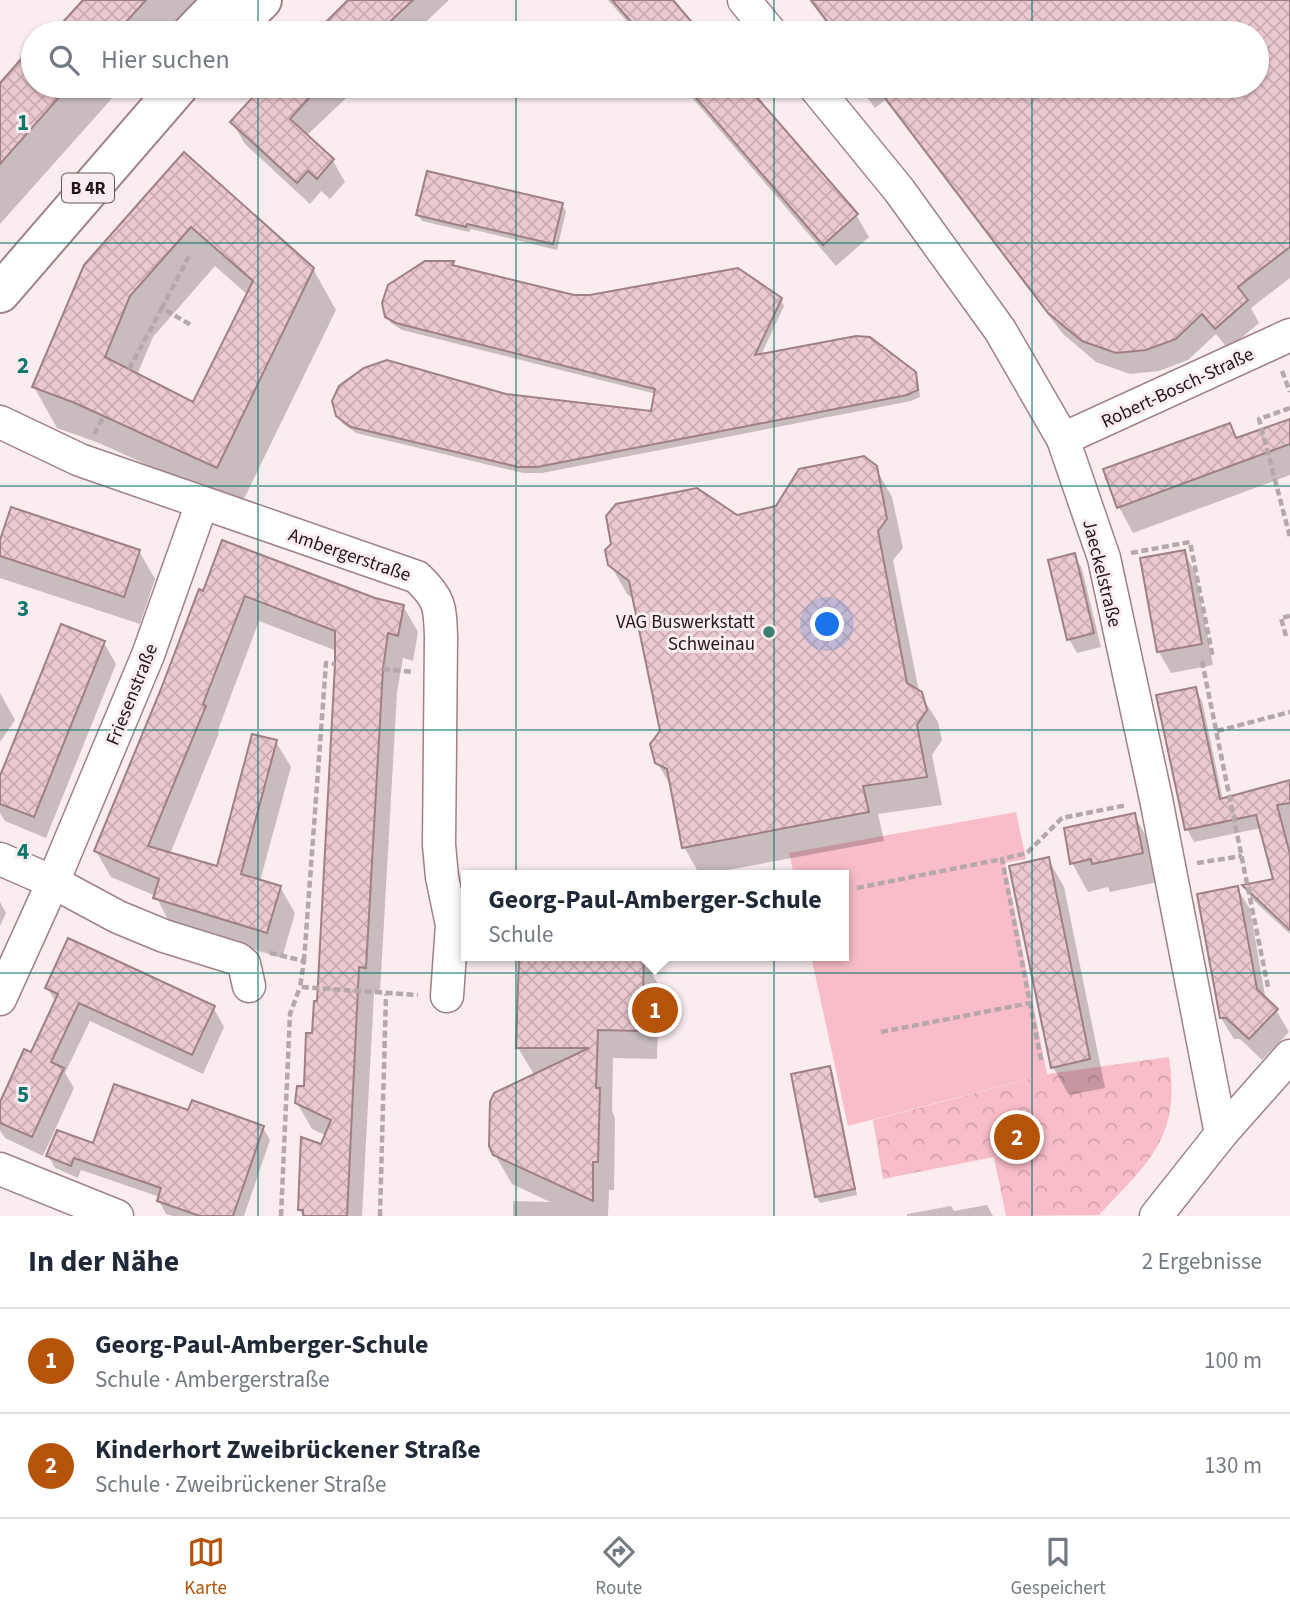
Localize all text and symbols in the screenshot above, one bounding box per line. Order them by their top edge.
search box [21,21,1269,98]
icon: search [45,41,83,79]
text: Hier suchen [101,41,230,78]
text: 1 [17,106,29,139]
road number: B 4R [62,174,114,202]
street label: Robert-Bosch-Straße [1097,341,1258,436]
text: 2 [17,349,29,382]
street label: Jaeckelstraße [1075,517,1128,630]
street label: Ambergerstraße [285,522,414,589]
text: 3 [17,592,29,625]
your location [810,607,844,641]
place label: VAG Buswerkstatt Schweinau [616,609,756,658]
marker: VAG Buswerkstatt Schweinau [761,624,777,640]
street label: Friesenstraße [100,640,165,749]
text: 4 [17,835,29,868]
popup [461,870,849,961]
text: Georg-Paul-Amberger-Schule [488,881,822,918]
text: Schule [488,918,553,951]
pin: 1 [632,984,678,1036]
text: 5 [17,1078,29,1111]
pin: 2 [994,1111,1040,1163]
text: In der Nähe [28,1240,179,1283]
text: 2 Ergebnisse [1142,1245,1262,1278]
text: Georg-Paul-Amberger-Schule [95,1326,428,1363]
text: 1 [45,1344,57,1377]
text: 100 m [1204,1344,1262,1377]
text: Schule · Ambergerstraße [95,1363,330,1396]
text: Kinderhort Zweibrückener Straße [95,1431,481,1468]
text: 2 [45,1449,57,1482]
text: 130 m [1204,1449,1262,1482]
text: Schule · Zweibrückener Straße [95,1468,386,1501]
tab: Karte [184,1533,227,1602]
tab: Route [595,1533,642,1602]
tab: Gespeichert [1011,1533,1106,1602]

